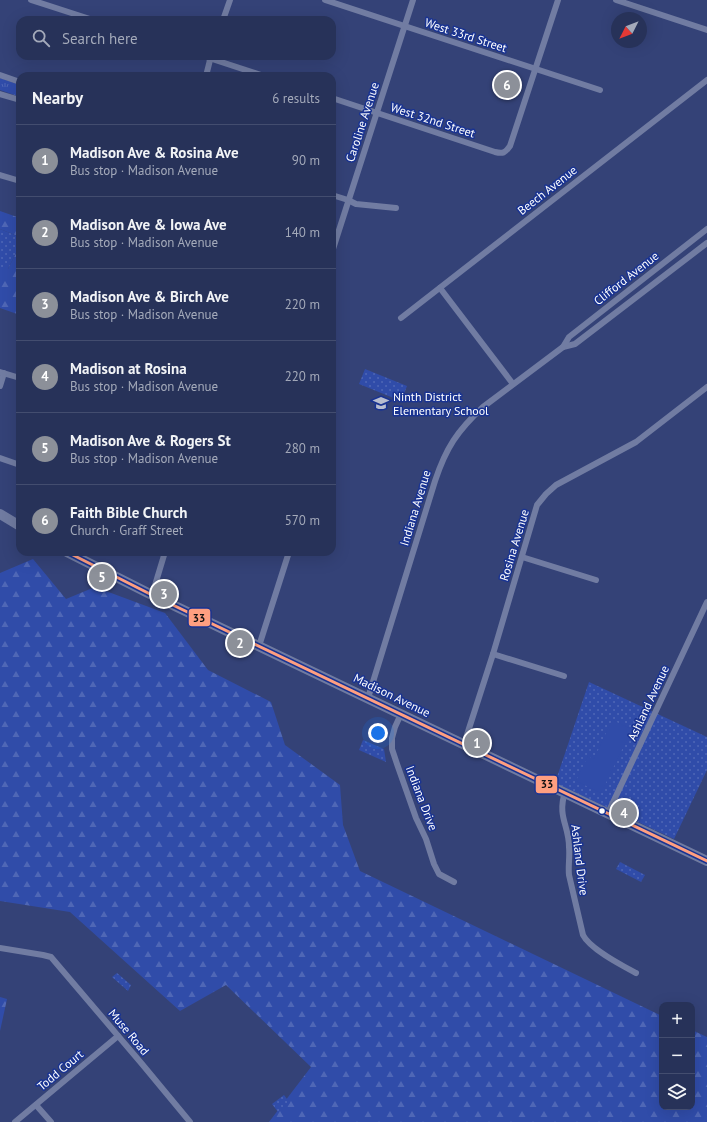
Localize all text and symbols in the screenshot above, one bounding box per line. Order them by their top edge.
north arrow [611,12,647,48]
street label: West 33rd Street [423,15,509,55]
search box [16,16,336,60]
icon: search [30,27,52,49]
text: Search here [62,29,138,48]
pin: 6 [494,70,520,100]
street label: Caroline Avenue [342,80,382,164]
text: Nearby [32,87,83,109]
text: 6 results [272,90,320,107]
street label: West 32nd Street [389,99,477,141]
text: Madison Ave & Rosina Ave [70,143,239,162]
text: 1 [41,152,49,169]
text: 90 m [292,152,320,169]
text: Bus stop · Madison Avenue [70,162,218,179]
street label: Beech Avenue [514,162,580,218]
text: Madison Ave & Iowa Ave [70,215,227,234]
text: 2 [41,224,49,241]
text: 140 m [285,224,320,241]
text: Bus stop · Madison Avenue [70,234,218,251]
street label: Clifford Avenue [591,248,661,308]
text: Madison Ave & Birch Ave [70,287,229,306]
text: 3 [41,296,49,313]
text: 220 m [285,296,320,313]
text: Bus stop · Madison Avenue [70,306,218,323]
text: Madison at Rosina [70,359,187,378]
text: 4 [41,368,49,385]
text: 220 m [285,368,320,385]
text: Bus stop · Madison Avenue [70,378,218,395]
place label: Ninth District Elementary School [393,389,489,418]
school or university icon: Ninth District Elementary School [372,394,390,412]
text: Madison Ave & Rogers St [70,431,231,450]
text: 5 [41,440,49,457]
text: 280 m [285,440,320,457]
text: Bus stop · Madison Avenue [70,450,218,467]
street label: Indiana Avenue [396,468,434,548]
text: Faith Bible Church [70,503,187,522]
street label: Rosina Avenue [496,507,532,583]
text: 6 [41,512,49,529]
text: 570 m [285,512,320,529]
text: Church · Graff Street [70,522,183,539]
pin: 5 [89,562,115,592]
pin: 3 [151,579,177,609]
line badge: 33 [188,608,211,627]
text: 33 [193,611,205,625]
pin: 2 [227,628,253,658]
street label: Ashland Avenue [624,663,672,743]
street label: Madison Avenue [351,670,433,720]
your location [368,723,388,743]
pin: 1 [464,728,490,758]
street label: Indiana Drive [403,763,441,833]
line badge: 33 [535,775,558,794]
text: 33 [541,777,553,791]
pin: 4 [611,798,637,828]
unlabelled marker [597,806,607,816]
street label: Ashland Drive [568,824,592,896]
map controls [659,1002,695,1110]
button: + [659,1002,695,1038]
street label: Muse Road [105,1006,153,1058]
button: − [659,1038,695,1074]
street label: Todd Court [34,1046,86,1094]
button: layers [659,1074,695,1110]

